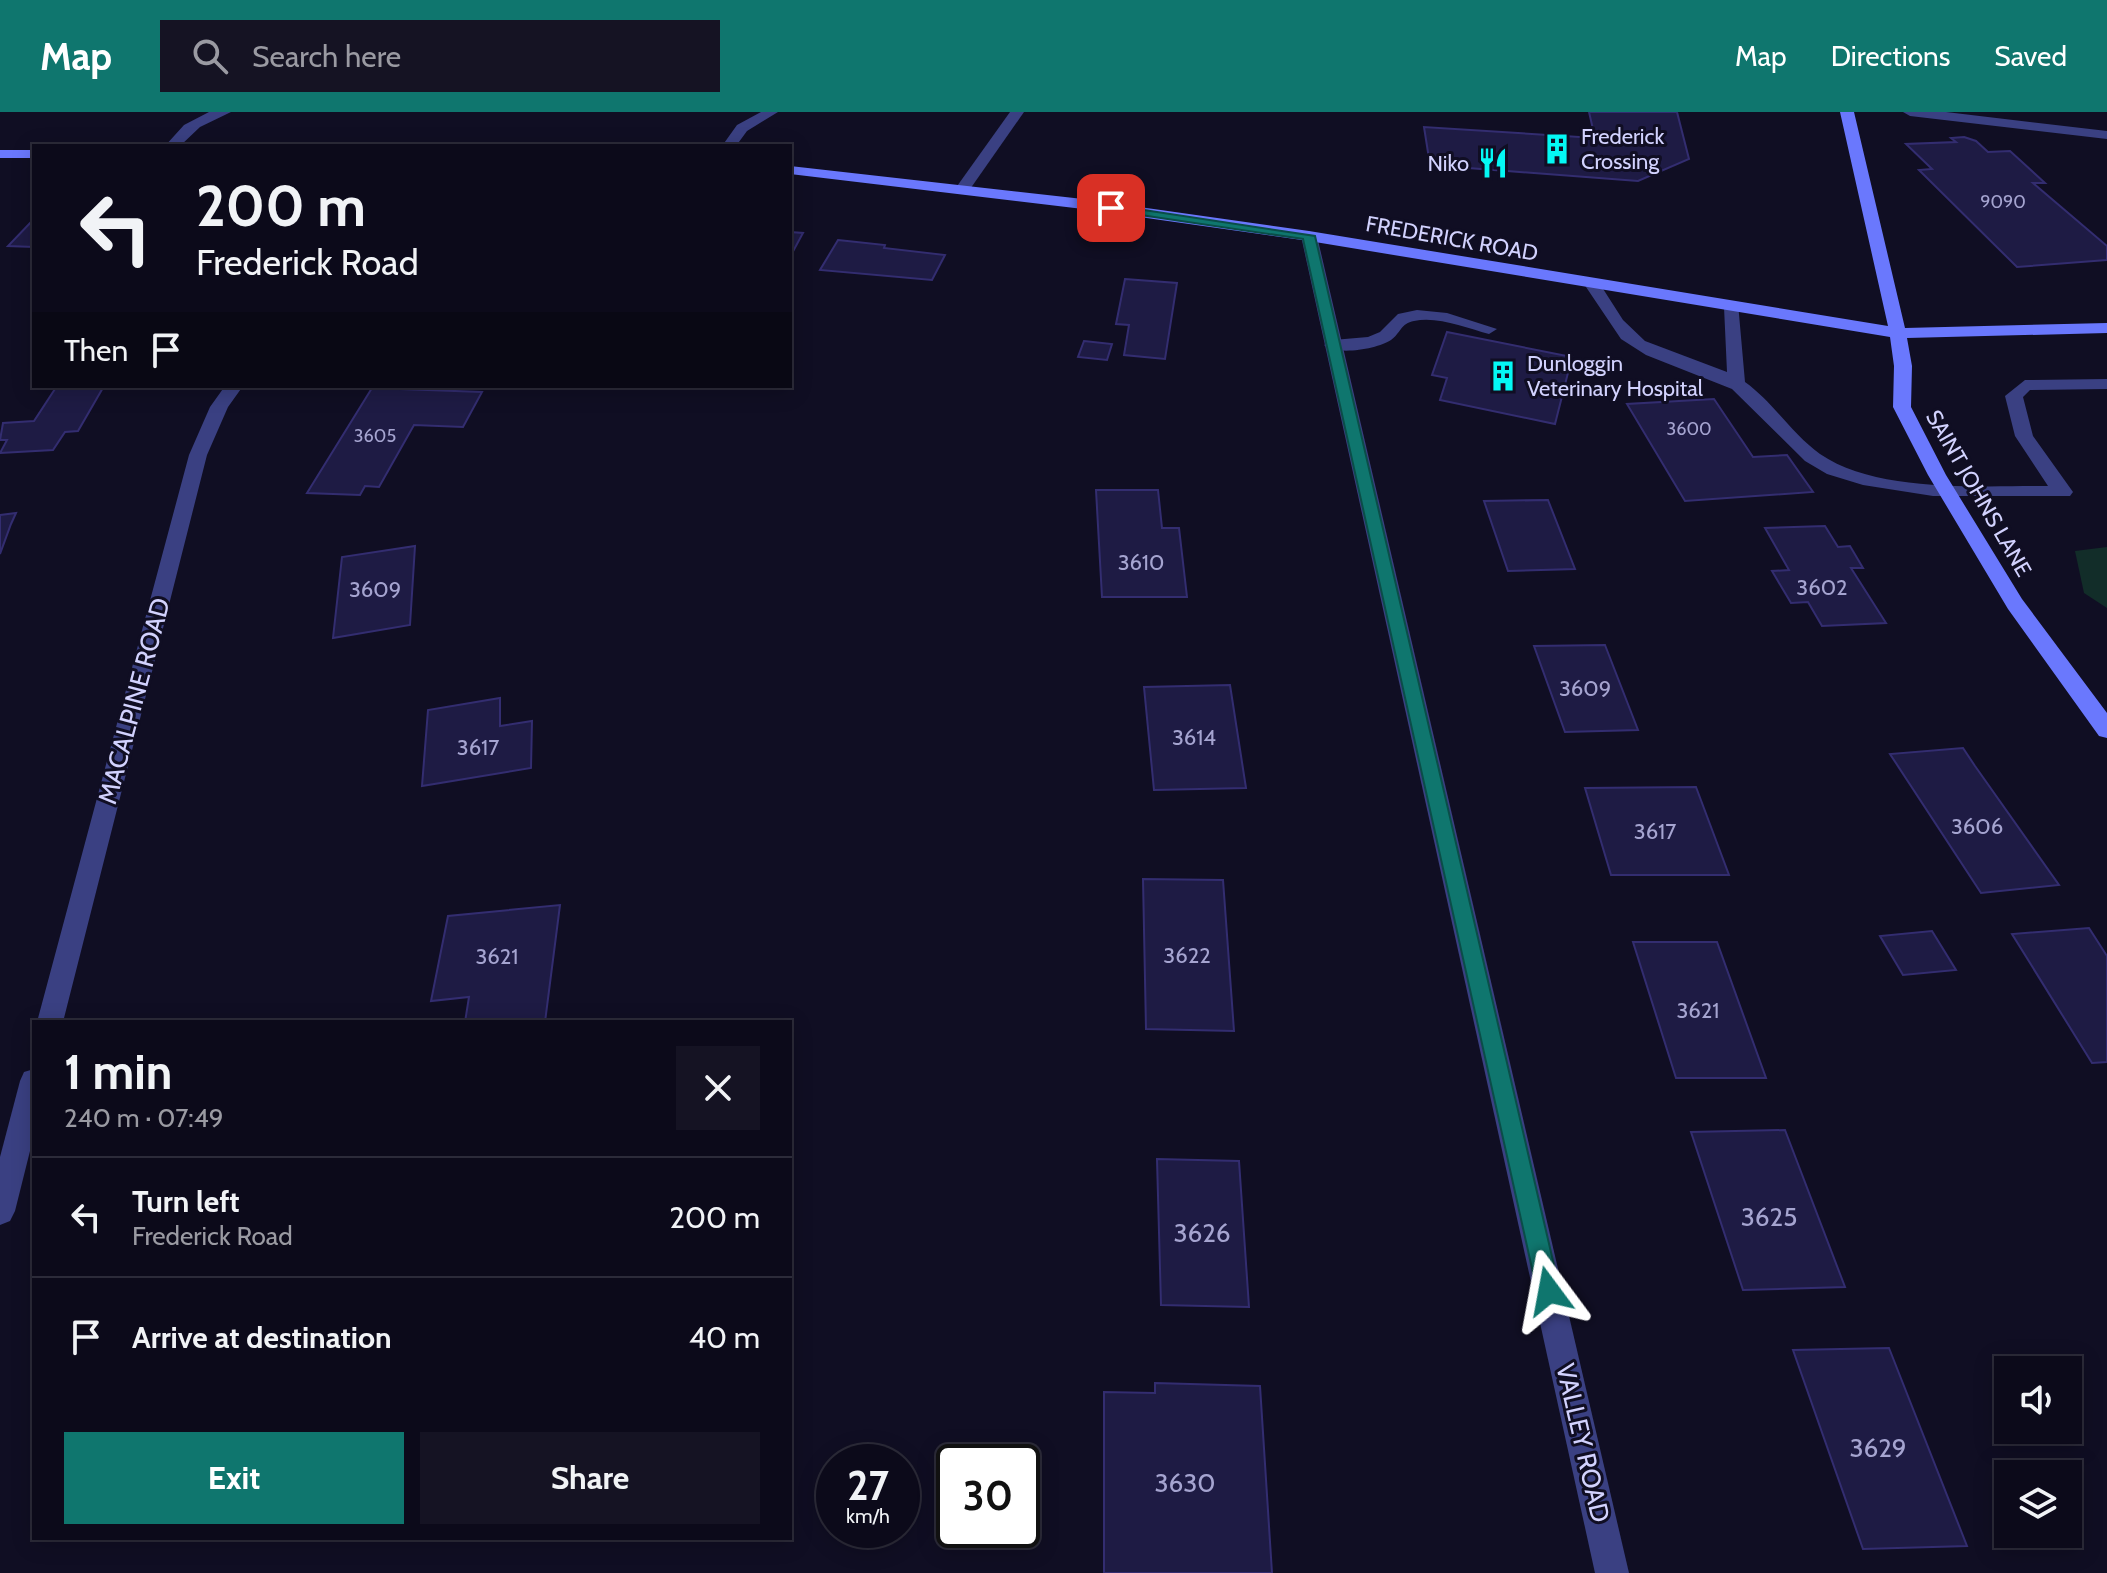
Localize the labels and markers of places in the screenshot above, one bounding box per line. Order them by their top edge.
place label: Frederick Crossing [1581,123,1665,175]
building icon: Frederick Crossing [1540,132,1574,166]
restaurant icon: Niko [1476,146,1510,180]
place label: Niko [1428,150,1469,177]
pin [1077,174,1145,242]
place label: Dunloggin Veterinary Hospital [1527,350,1704,402]
building icon: Dunloggin Veterinary Hospital [1486,359,1520,393]

